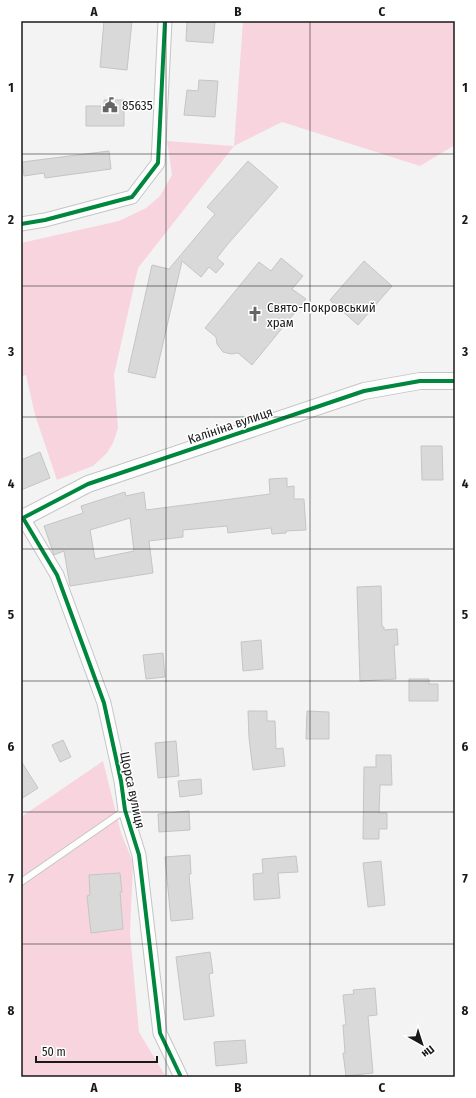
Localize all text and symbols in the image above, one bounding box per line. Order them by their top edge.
text: A [89,4,98,19]
text: B [234,4,242,19]
text: C [379,4,386,19]
text: 1 [8,80,14,95]
text: 1 [462,80,468,95]
public building icon: 85635 [101,96,119,114]
place label: 85635 [122,98,153,113]
text: 2 [7,212,14,227]
text: 2 [461,212,468,227]
place label: Свято-Покровський храм [267,300,376,330]
church icon: Свято-Покровський храм [246,305,264,323]
text: 3 [7,344,14,359]
text: 3 [461,344,468,359]
street label: Калініна вулиця [186,404,275,447]
text: 4 [8,476,15,491]
text: 4 [462,476,469,491]
text: 5 [8,607,14,622]
text: 5 [462,607,468,622]
text: 6 [8,739,15,754]
text: 6 [462,739,469,754]
street label: Щорса вулиця [117,750,148,830]
text: 7 [8,871,14,886]
text: 7 [462,871,468,886]
text: 8 [8,1003,15,1018]
text: 8 [462,1003,469,1018]
north arrow [402,1024,442,1064]
scale bar [36,1038,157,1064]
text: Пн [419,1042,437,1060]
text: 50 m [42,1045,66,1059]
text: A [89,1080,98,1095]
text: B [234,1080,242,1095]
text: C [379,1080,386,1095]

